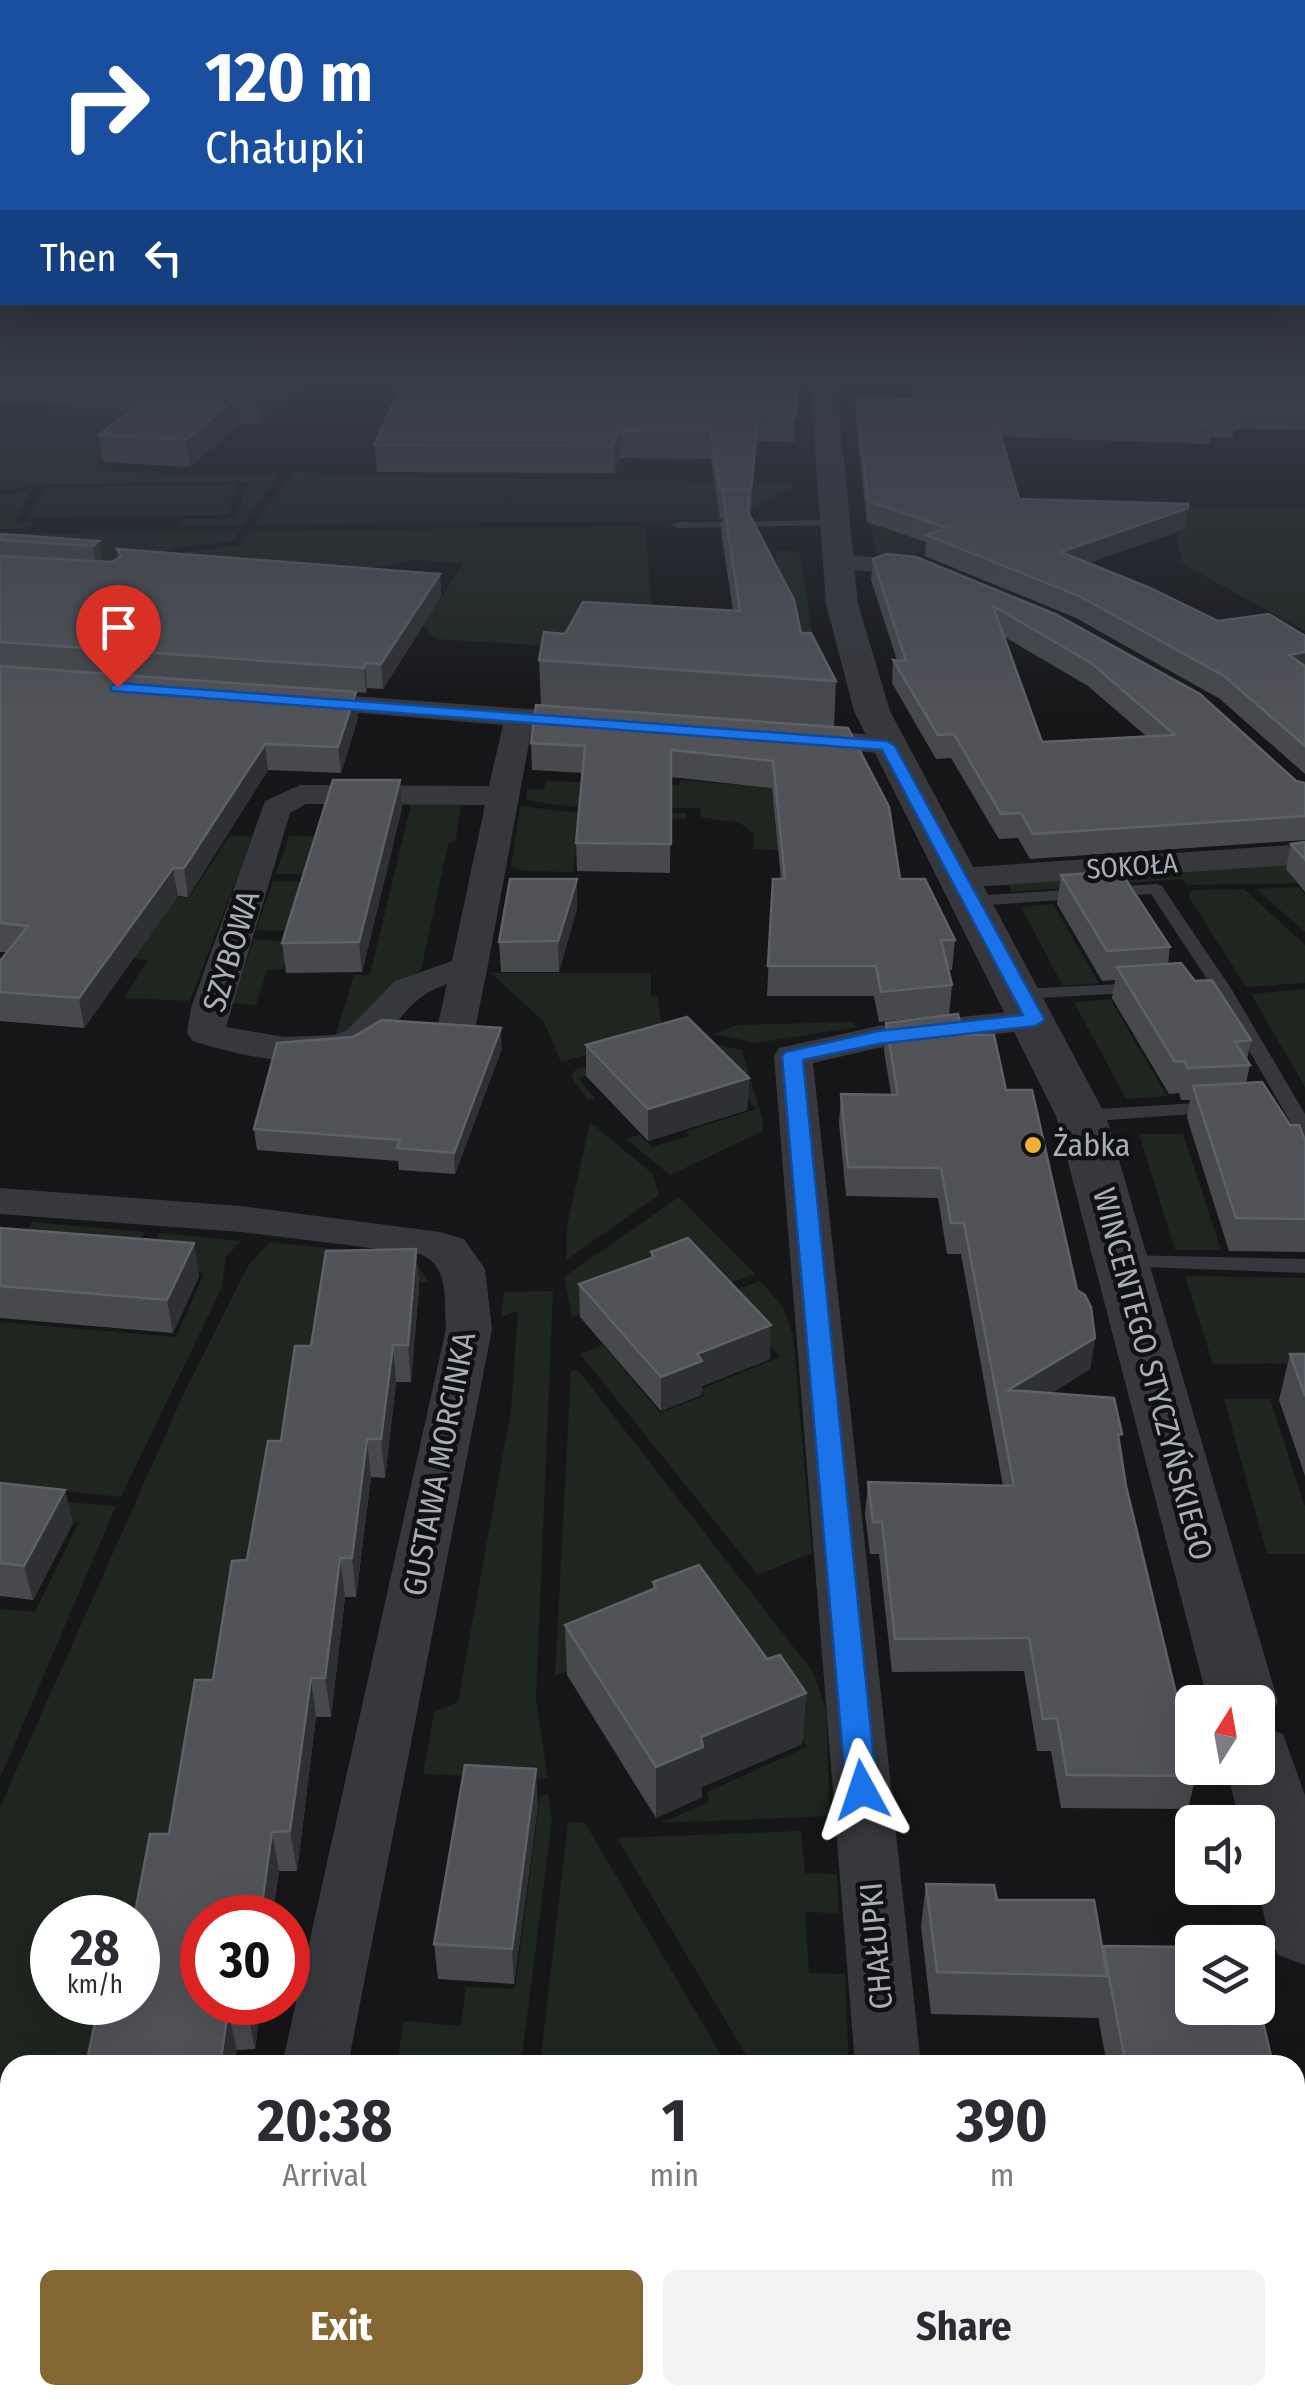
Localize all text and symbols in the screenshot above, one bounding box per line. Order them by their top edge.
text: 120 m [205,36,373,120]
icon: right [40,40,170,170]
text: Chałupki [205,121,366,175]
icon: left [136,230,191,285]
text: Then [40,235,116,281]
pin [76,585,161,688]
icon: arrive [91,600,146,655]
street label: SOKOŁA [1085,846,1179,886]
street label: SZYBOWA [195,886,267,1016]
place label: Żabka [1053,1126,1130,1164]
marker: Żabka [1022,1134,1044,1156]
street label: WINCENTEGO STYCZYŃSKIEGO [1085,1184,1221,1564]
street label: GUSTAWA MORCINKA [395,1329,483,1599]
north arrow [1175,1685,1275,1785]
map controls [1175,1685,1275,2025]
position arrow [810,1738,914,1842]
button: sound [1175,1805,1275,1905]
street label: CHAŁUPKI [852,1881,900,2011]
speed limit sign: 30 [180,1895,310,2025]
text: 28 [70,1918,120,1978]
button: layers [1175,1925,1275,2025]
text: km/h [67,1970,123,2000]
text: 20:38 [257,2085,392,2157]
text: 1 [662,2085,687,2157]
text: 390 [956,2085,1048,2157]
text: Arrival [282,2156,367,2194]
text: min [650,2156,699,2194]
text: m [990,2156,1014,2194]
button: Exit [40,2270,643,2385]
button: Share [663,2270,1265,2385]

